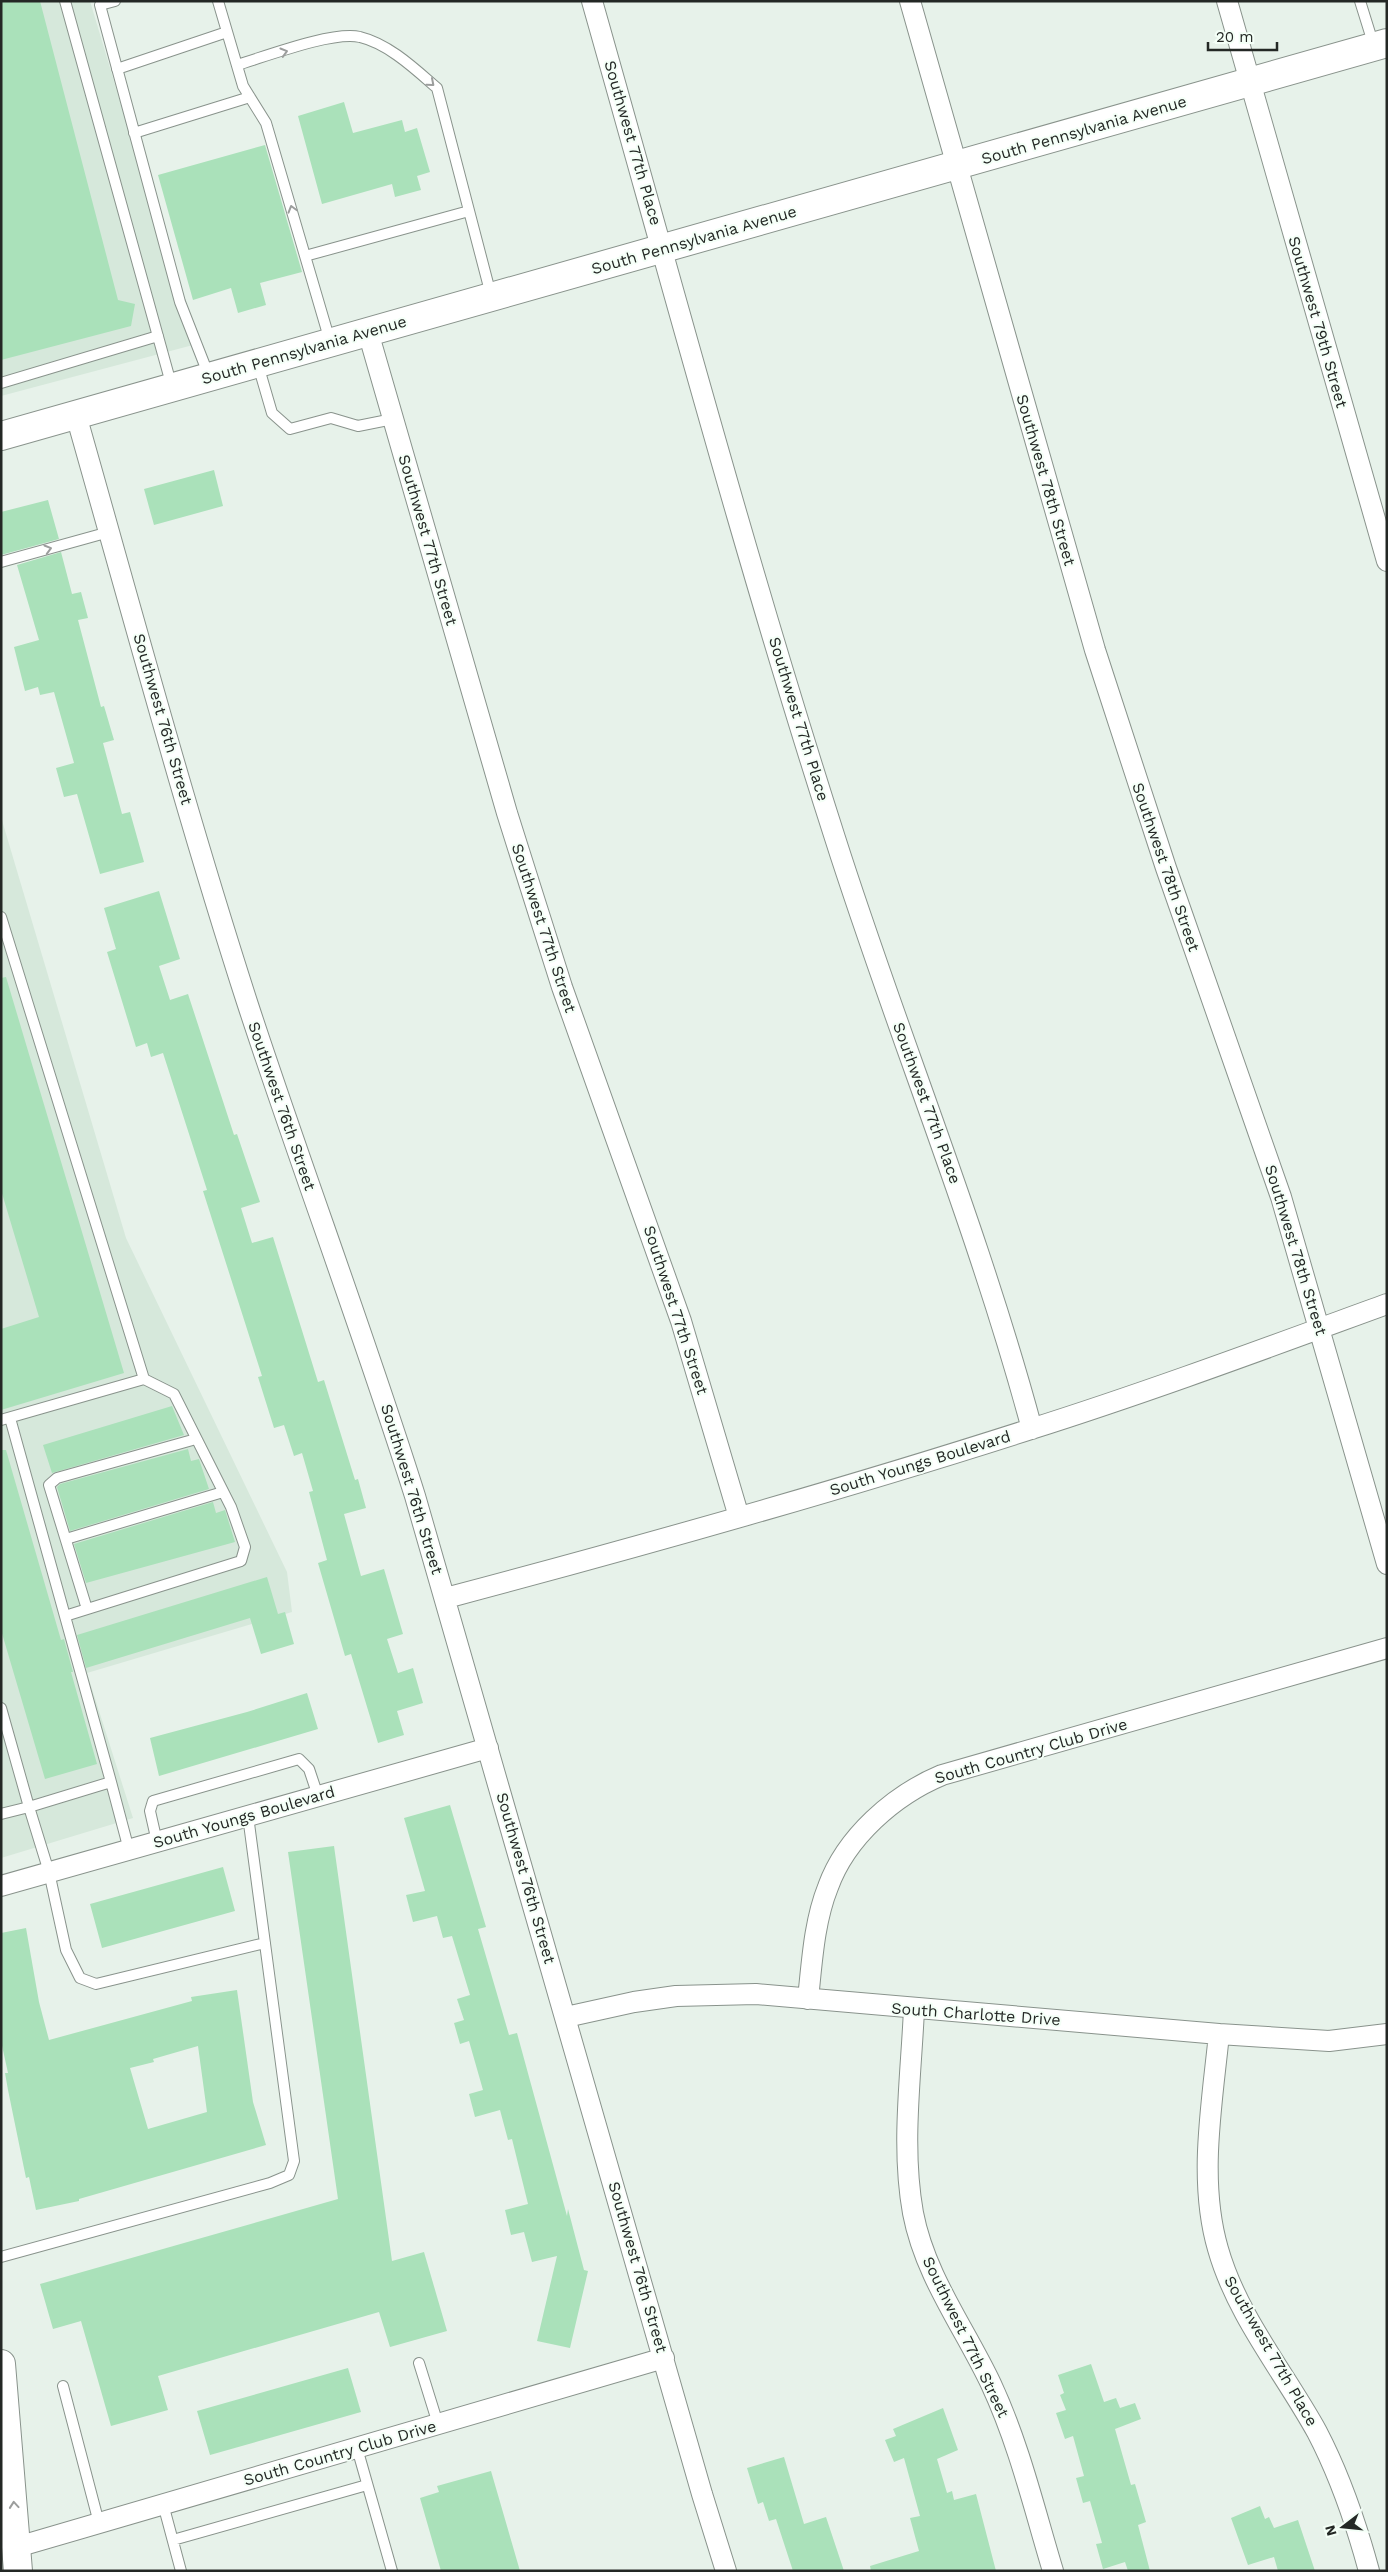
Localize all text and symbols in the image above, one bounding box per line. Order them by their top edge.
scale bar [1208,20,1277,52]
text: 20 m [1216,28,1254,46]
one-way arrow [279,47,288,57]
street label: Southwest 77th Place [600,58,666,228]
one-way arrow [425,77,434,86]
street label: South Pennsylvania Avenue [979,92,1189,168]
street label: South Pennsylvania Avenue [589,202,799,278]
one-way arrow [287,205,297,214]
street label: Southwest 79th Street [1284,234,1352,410]
street label: South Pennsylvania Avenue [199,312,409,388]
street label: Southwest 78th Street [1012,392,1080,568]
street label: Southwest 77th Street [395,452,462,628]
one-way arrow [44,544,52,554]
street label: Southwest 76th Street [129,631,197,807]
street label: Southwest 77th Place [765,635,833,803]
street label: Southwest 78th Street [1128,780,1204,954]
street label: Southwest 77th Street [508,841,580,1015]
street label: Southwest 76th Street [244,1019,320,1193]
street label: Southwest 77th Place [889,1020,965,1186]
street label: Southwest 78th Street [1261,1162,1331,1338]
street label: Southwest 77th Street [640,1223,712,1397]
street label: Southwest 76th Street [377,1402,447,1577]
street label: South Youngs Boulevard [827,1426,1013,1500]
street label: South Country Club Drive [932,1714,1130,1788]
street label: South Youngs Boulevard [151,1782,337,1852]
street label: Southwest 76th Street [492,1790,560,1966]
street label: South Charlotte Drive [891,1999,1061,2029]
street label: Southwest 76th Street [604,2179,672,2355]
street label: Southwest 77th Street [919,2253,1013,2421]
street label: Southwest 77th Place [1220,2272,1322,2430]
street label: South Country Club Drive [241,2416,439,2490]
one-way arrow [8,2500,19,2508]
north arrow [1318,2502,1368,2552]
text: N [1321,2523,1340,2538]

